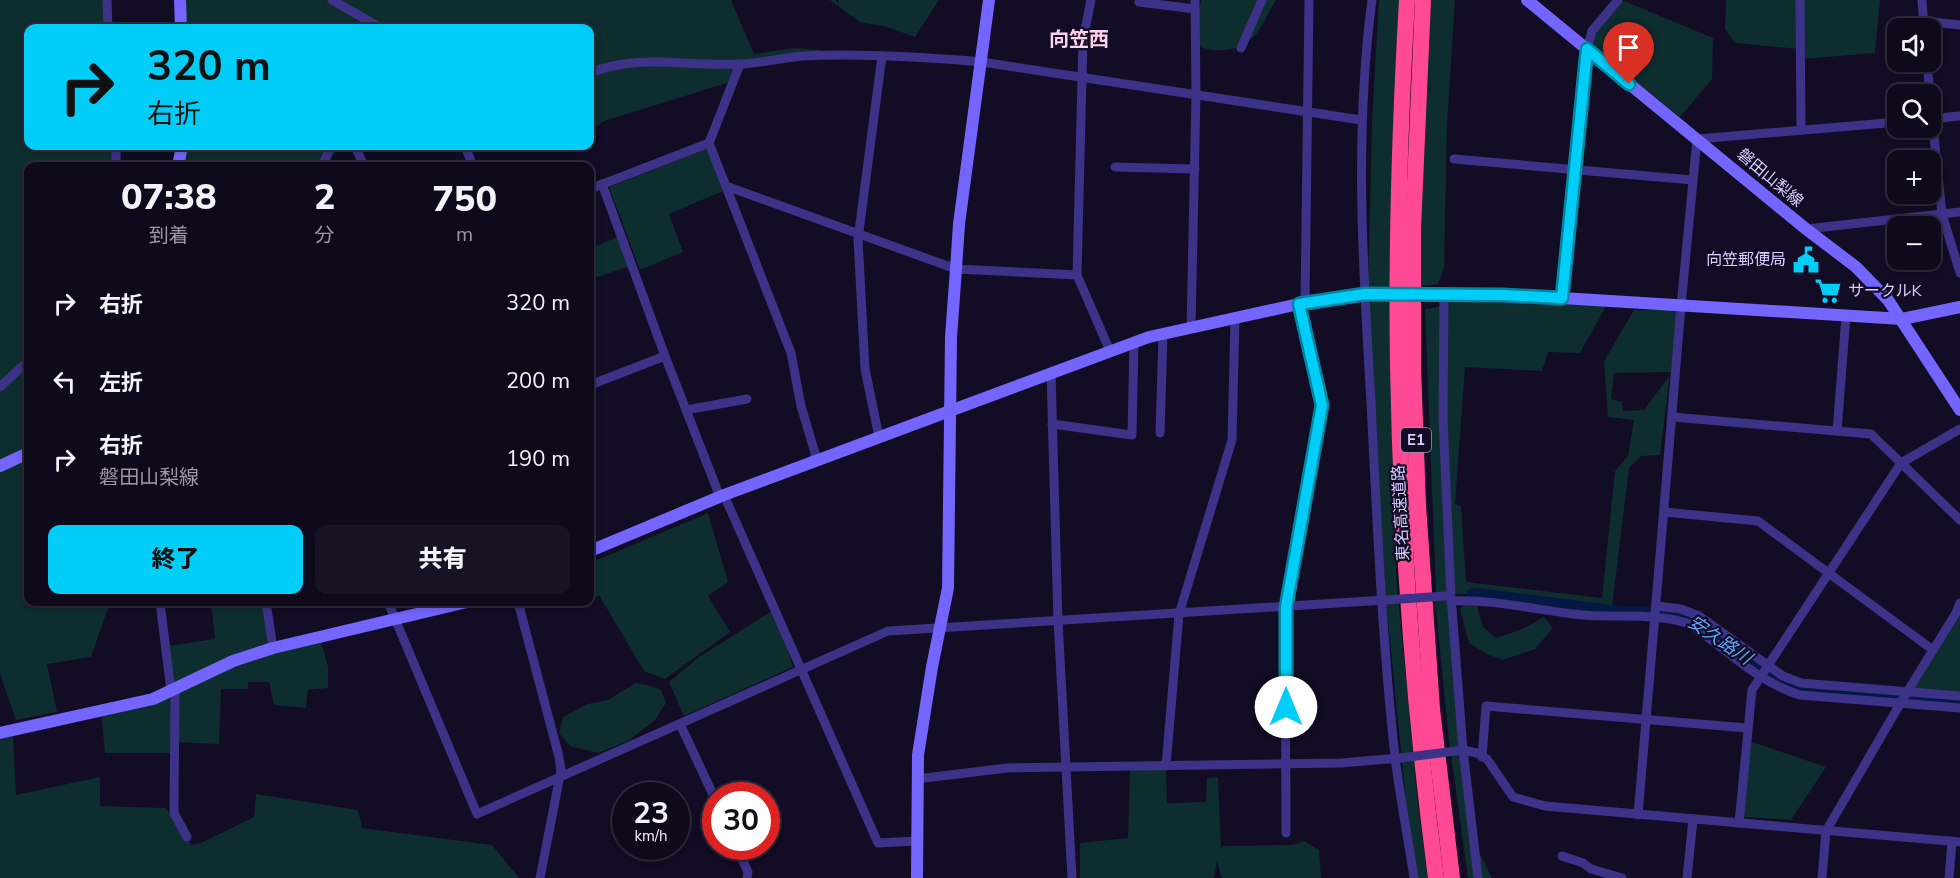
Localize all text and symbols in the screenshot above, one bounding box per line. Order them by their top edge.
map controls [1887,18,1941,270]
button: sound [1887,18,1941,72]
pin [1603,22,1654,84]
district label: 向笠西 [1049,26,1109,53]
icon: arrive [1612,31,1645,64]
text: 320 m [147,38,271,95]
icon: right [48,48,126,126]
button: search [1887,84,1941,138]
text: 右折 [147,96,201,133]
street label: 磐田山梨線 [1732,144,1808,212]
button: + [1887,150,1941,204]
text: 07:38 [121,173,217,222]
text: 2 [314,173,335,222]
text: 750 [432,175,497,224]
button: − [1887,216,1941,270]
text: m [456,221,473,248]
text: 到着 [149,222,189,249]
text: 分 [314,222,334,249]
public building icon: 向笠郵便局 [1791,245,1821,275]
place label: 向笠郵便局 [1706,249,1786,271]
supermarket icon: サークルK [1813,276,1843,306]
place label: サークルK [1848,280,1923,302]
icon: right [48,287,81,320]
text: 320 m [506,288,570,318]
text: 右折 [99,290,143,320]
icon: left [48,365,81,398]
text: 200 m [506,366,570,396]
text: 左折 [99,368,143,398]
road number: E1 [1401,428,1431,452]
text: 右折 [99,431,143,461]
icon: right [48,443,81,476]
text: 190 m [506,444,570,474]
text: 磐田山梨線 [99,464,199,491]
street label: 東名高速道路 [1388,464,1414,562]
button: 終了 [48,525,303,594]
button: 共有 [315,525,570,594]
water label: 安久路川 [1683,610,1758,671]
position arrow [1254,675,1318,739]
speed limit sign: 30 [702,782,780,860]
text: 23 [633,793,669,834]
text: km/h [634,826,668,846]

